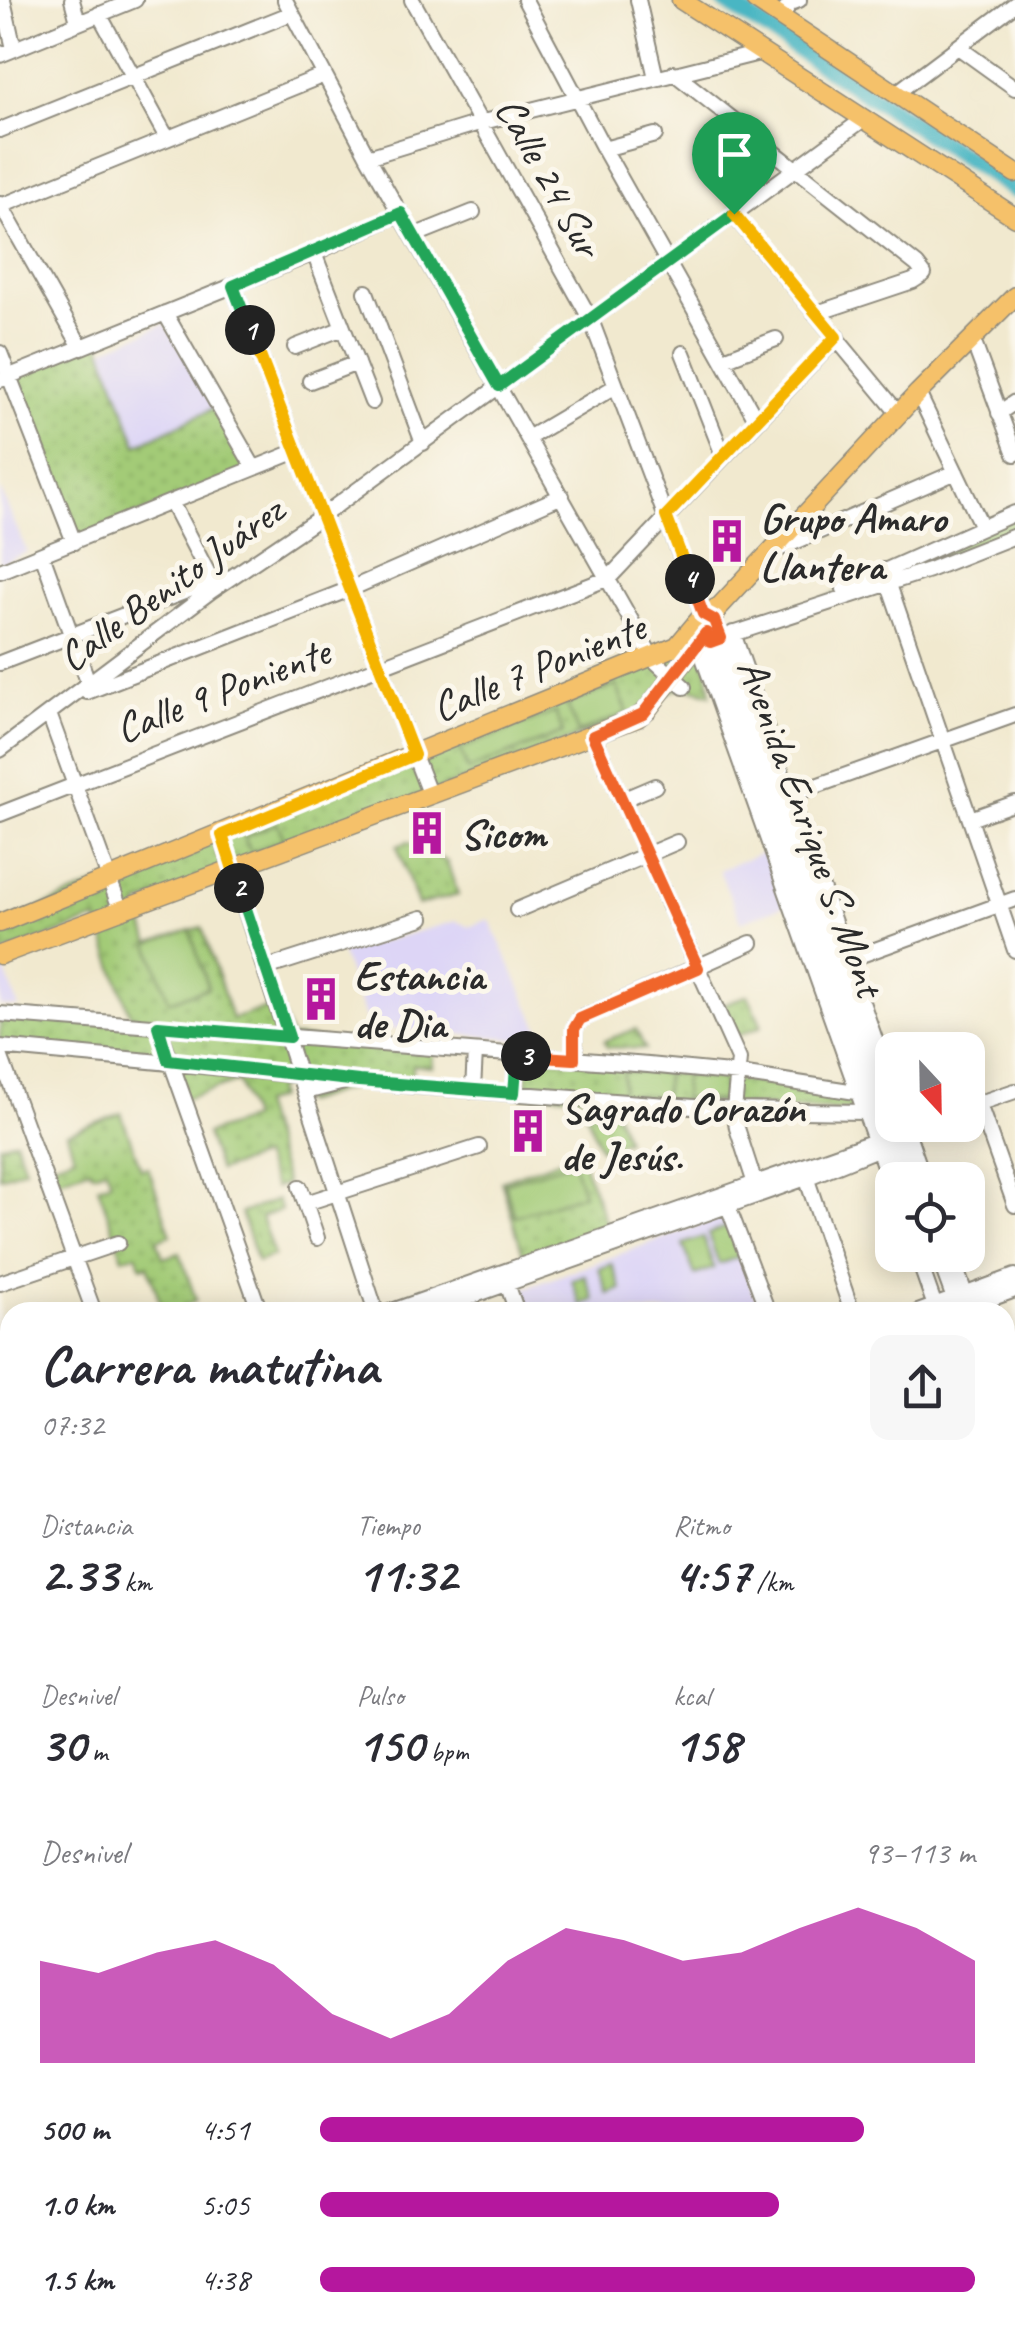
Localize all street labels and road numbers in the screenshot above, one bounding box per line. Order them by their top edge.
street label: Calle 24 Sur [483,88,616,269]
street label: Calle Benito Juárez [48,482,297,684]
street label: Calle 7 Poniente [424,599,656,734]
street label: Calle 9 Poniente [108,624,340,755]
street label: Avenida Enrique S. Mont [725,652,898,1007]

